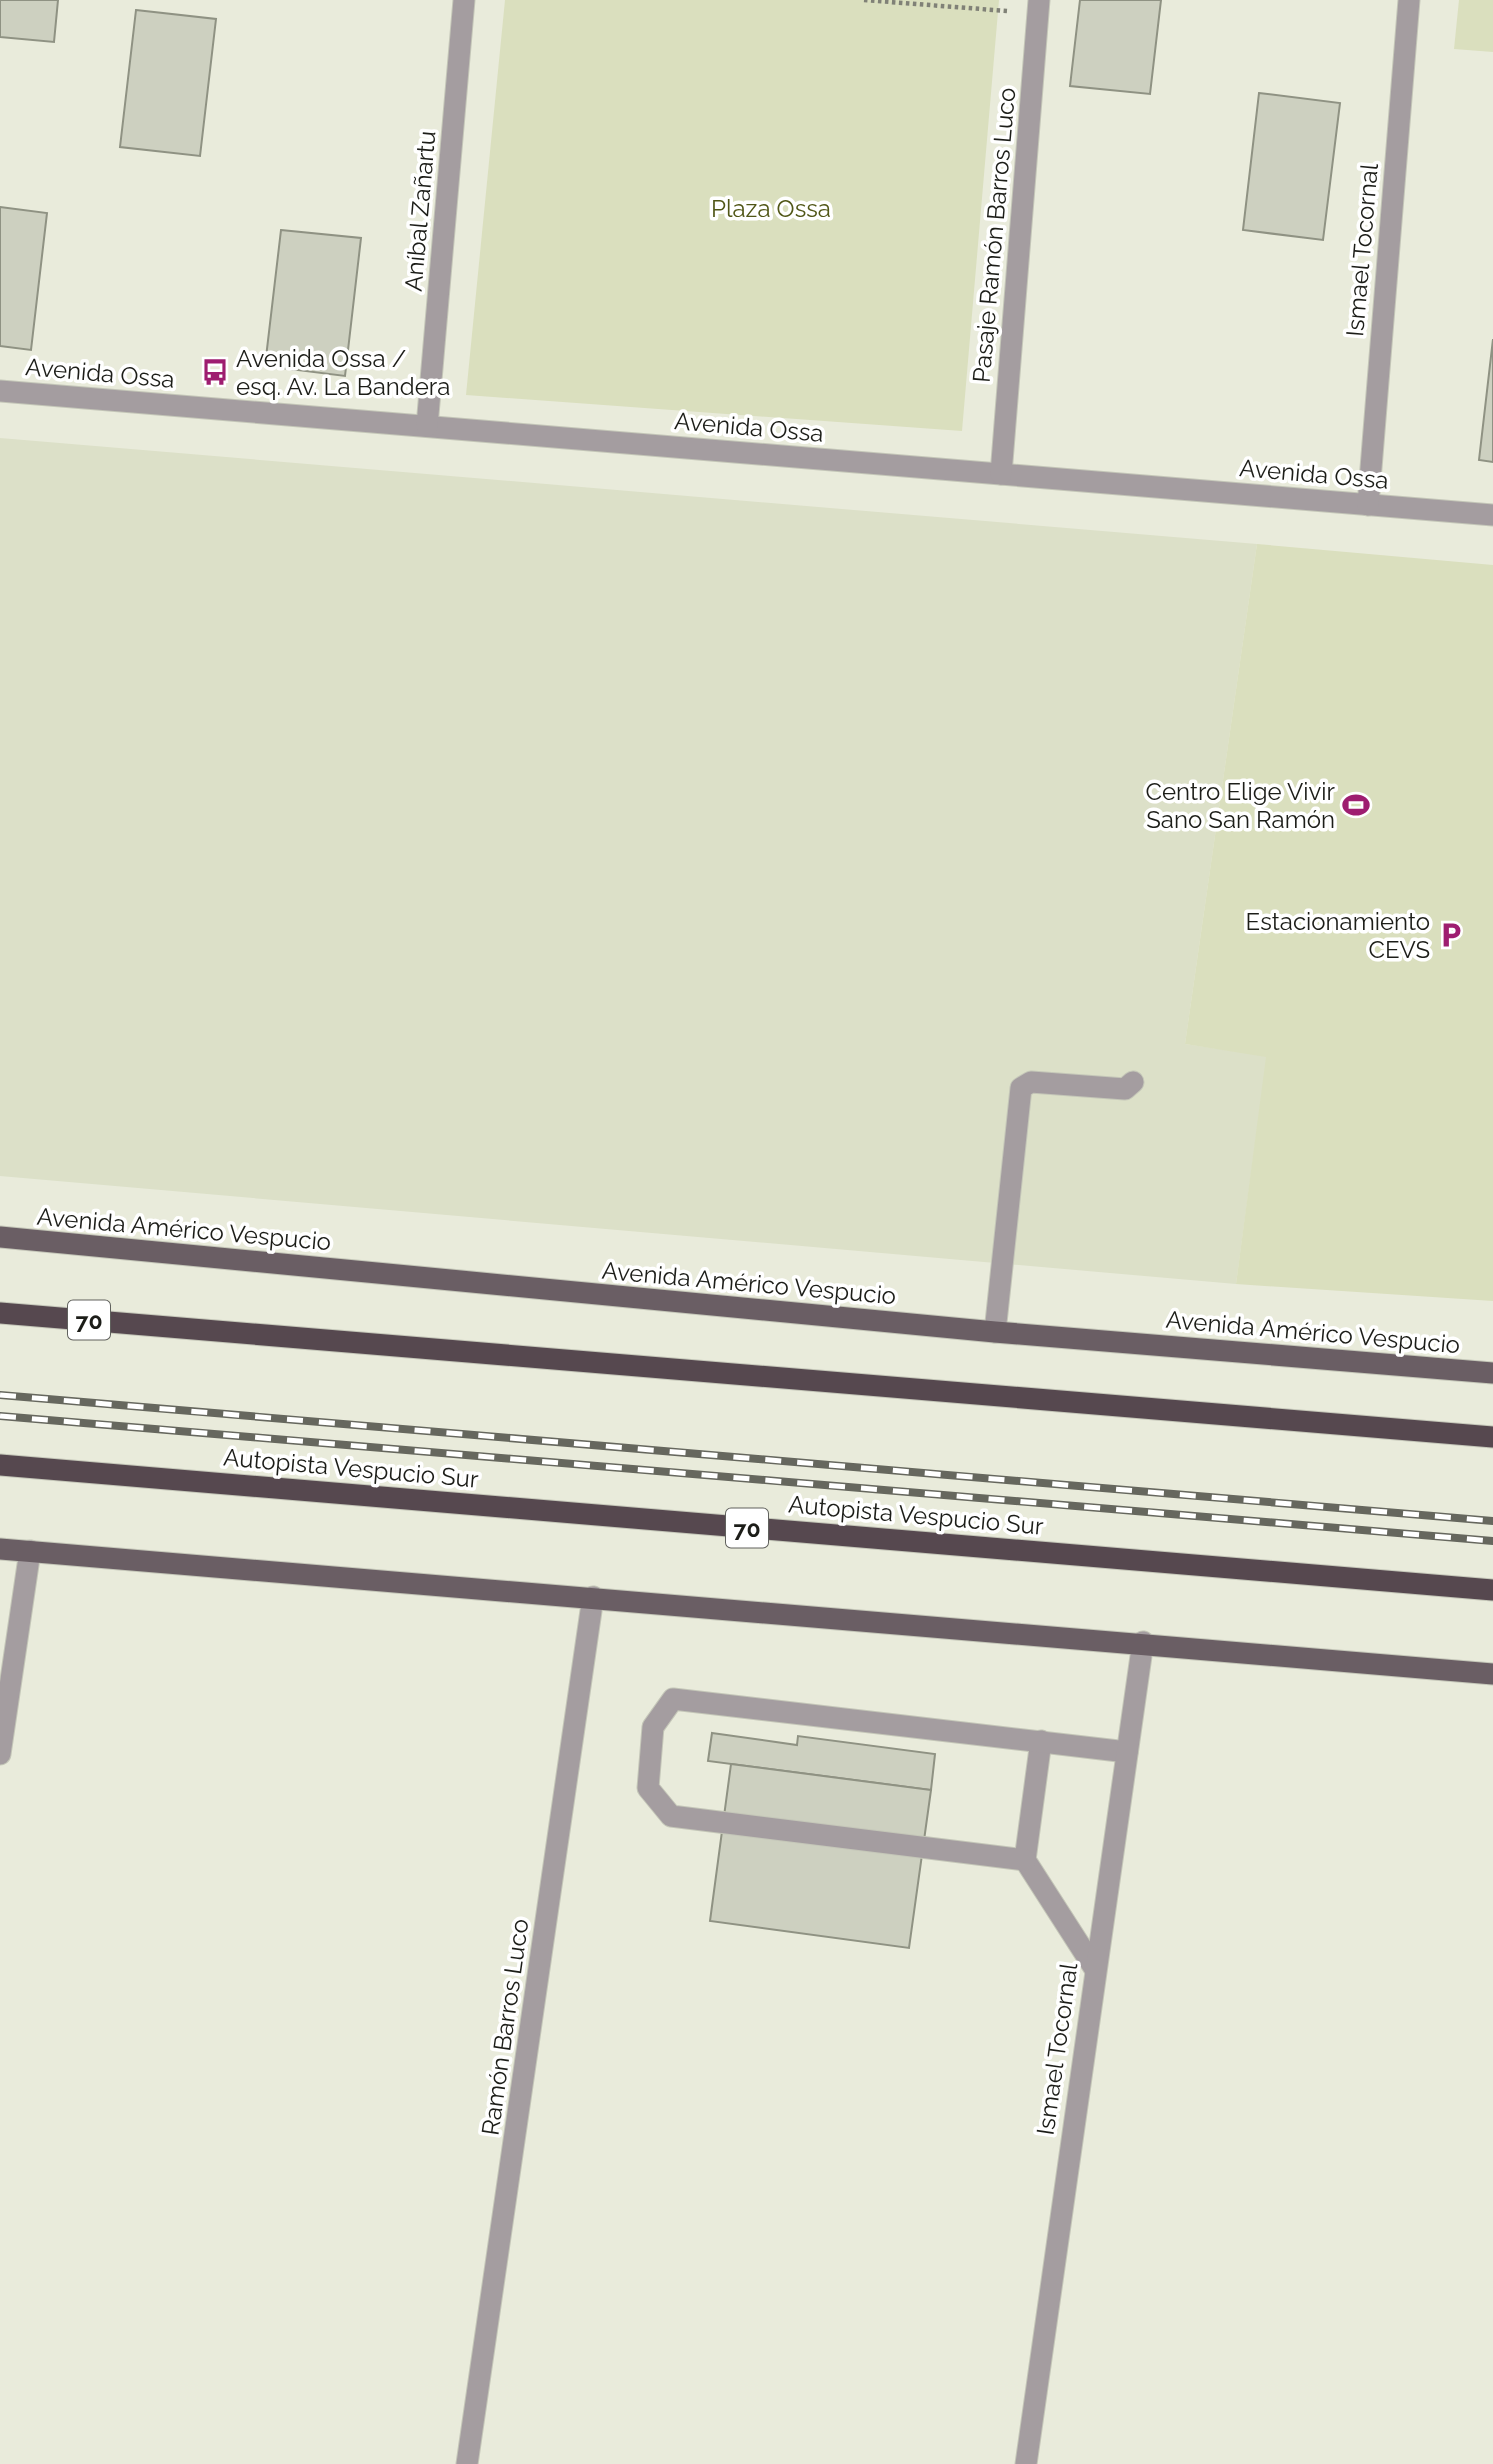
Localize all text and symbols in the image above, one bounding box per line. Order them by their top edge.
street label: Pasaje Ramón Barros Luco [967,86,1021,384]
street label: Aníbal Zañartu [399,129,441,293]
street label: Ismael Tocornal [1340,162,1384,338]
park label: Plaza Ossa [711,194,831,223]
place label: Avenida Ossa / esq. Av. La Bandera [236,344,450,401]
street label: Avenida Ossa [24,352,176,394]
bus stop icon: Avenida Ossa / esq. Av. La Bandera [200,357,230,387]
street label: Avenida Ossa [673,406,825,448]
street label: Avenida Ossa [1238,453,1390,495]
place label: Centro Elige Vivir Sano San Ramón [1146,777,1336,834]
sports icon: Centro Elige Vivir Sano San Ramón [1341,790,1371,820]
place label: Estacionamiento CEVS [1246,907,1430,964]
parking icon: Estacionamiento CEVS [1436,920,1466,950]
street label: Avenida Américo Vespucio [36,1202,332,1256]
street label: Avenida Américo Vespucio [601,1256,897,1310]
road number: 70 [68,1301,110,1340]
street label: Avenida Américo Vespucio [1165,1305,1461,1359]
street label: Autopista Vespucio Sur [222,1442,480,1494]
street label: Autopista Vespucio Sur [787,1489,1045,1541]
road number: 70 [726,1508,768,1548]
street label: Ramón Barros Luco [475,1917,535,2137]
street label: Ismael Tocornal [1031,1961,1083,2137]

